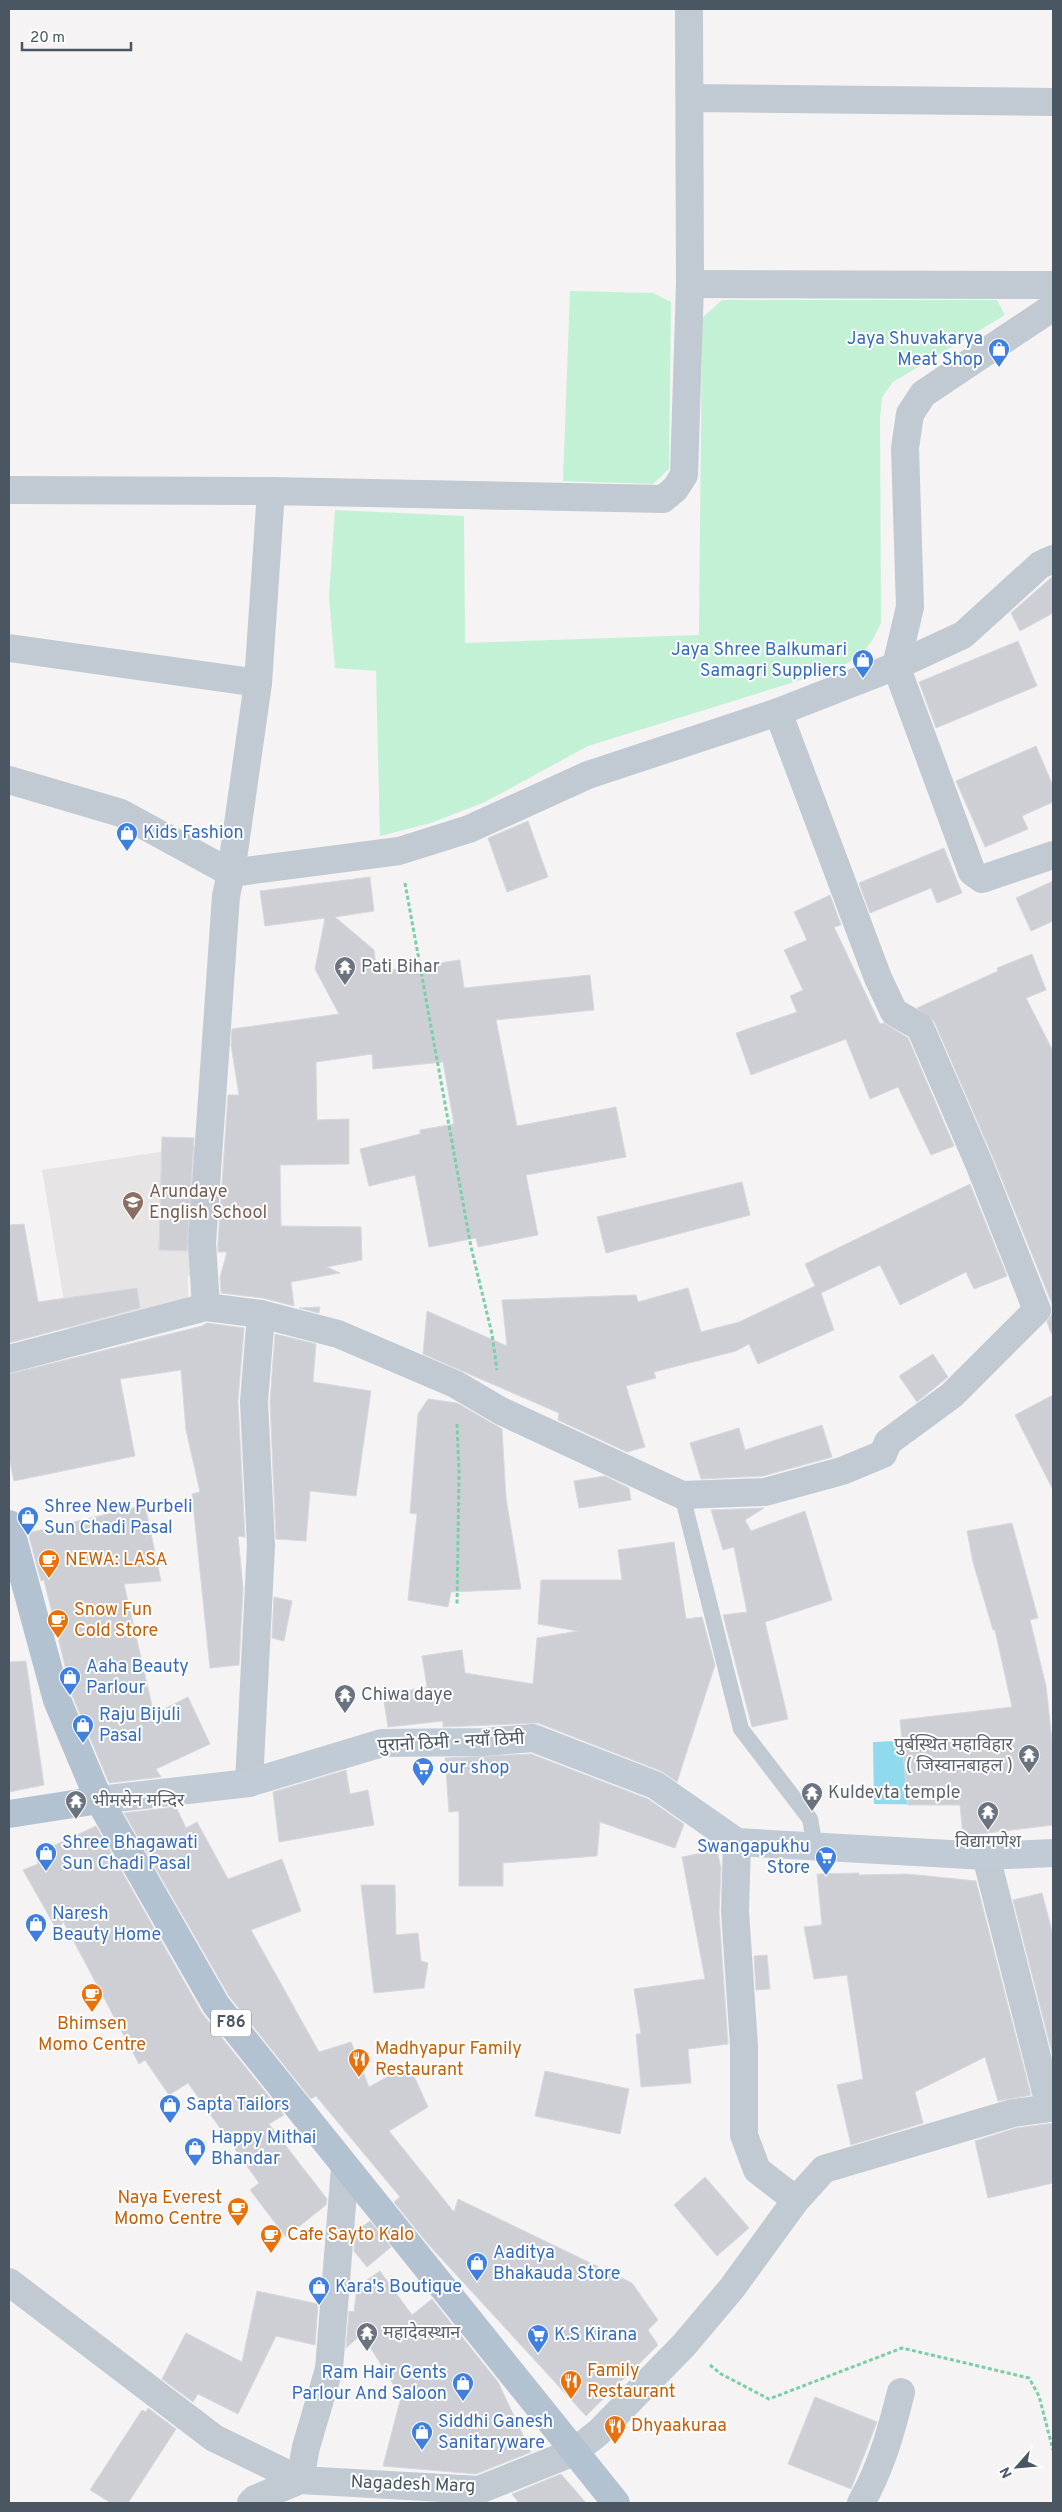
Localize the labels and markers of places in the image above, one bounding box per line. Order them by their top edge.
place label: Jaya Shuvakarya Meat Shop [847,328,983,372]
shop icon: Jaya Shuvakarya Meat Shop [987,337,1011,368]
place label: Jaya Shree Balkumari Samagri Suppliers [671,639,847,683]
shop icon: Jaya Shree Balkumari Samagri Suppliers [851,648,875,679]
shop icon: Kids Fashion [115,821,139,852]
place label: Kids Fashion [143,822,244,845]
temple icon: Pati Bihar [333,955,357,986]
place label: Pati Bihar [361,956,440,979]
place label: Arundaye English School [149,1181,267,1225]
school or university icon: Arundaye English School [121,1190,145,1221]
place label: Shree New Purbeli Sun Chadi Pasal [44,1496,193,1540]
shop icon: Shree New Purbeli Sun Chadi Pasal [16,1505,40,1536]
cafe icon: NEWA: LASA [37,1548,61,1579]
place label: NEWA: LASA [65,1549,168,1572]
place label: Snow Fun Cold Store [74,1599,158,1643]
cafe icon: Snow Fun Cold Store [46,1608,70,1639]
place label: Aaha Beauty Parlour [86,1656,189,1700]
shop icon: Aaha Beauty Parlour [58,1665,82,1696]
temple icon: Chiwa daye [333,1683,357,1714]
place label: Chiwa daye [361,1684,452,1707]
place label: Raju Bijuli Pasal [99,1704,181,1748]
shop icon: Raju Bijuli Pasal [71,1713,95,1744]
place label: पुर्बस्थित महाविहार ( जिस्वानबाहल ) [894,1733,1014,1778]
temple icon: पुर्बस्थित महाविहार ( जिस्वानबाहल ) [1017,1743,1041,1774]
supermarket icon: our shop [411,1756,435,1787]
place label: our shop [439,1757,510,1780]
temple icon: Kuldevta temple [800,1781,824,1812]
place label: Kuldevta temple [828,1782,960,1805]
temple icon: भीमसेन मन्दिर [64,1789,88,1820]
place label: भीमसेन मन्दिर [92,1789,185,1813]
temple icon: विद्यागणेश [976,1800,1000,1831]
place label: विद्यागणेश [955,1830,1022,1854]
place label: Shree Bhagawati Sun Chadi Pasal [62,1832,198,1876]
place label: Swangapukhu Store [697,1836,810,1880]
shop icon: Shree Bhagawati Sun Chadi Pasal [34,1841,58,1872]
supermarket icon: Swangapukhu Store [814,1845,838,1876]
place label: Naresh Beauty Home [52,1903,161,1947]
shop icon: Naresh Beauty Home [24,1912,48,1943]
cafe icon: Bhimsen Momo Centre [80,1982,104,2013]
place label: Bhimsen Momo Centre [38,2013,146,2057]
place label: Madhyapur Family Restaurant [375,2038,522,2082]
restaurant icon: Madhyapur Family Restaurant [347,2047,371,2078]
shop icon: Sapta Tailors [158,2093,182,2124]
place label: Sapta Tailors [186,2094,289,2117]
place label: Happy Mithai Bhandar [211,2127,316,2171]
shop icon: Happy Mithai Bhandar [183,2136,207,2167]
place label: Naya Everest Momo Centre [114,2187,222,2231]
cafe icon: Naya Everest Momo Centre [226,2196,250,2227]
cafe icon: Cafe Sayto Kalo [259,2223,283,2254]
place label: Cafe Sayto Kalo [287,2224,414,2247]
place label: Aaditya Bhakauda Store [493,2242,620,2286]
shop icon: Aaditya Bhakauda Store [465,2251,489,2282]
shop icon: Kara's Boutique [307,2275,331,2306]
place label: Kara's Boutique [335,2276,462,2299]
temple icon: महादेवस्थान [355,2321,379,2352]
place label: महादेवस्थान [383,2321,461,2345]
supermarket icon: K.S Kirana [526,2323,550,2354]
place label: K.S Kirana [554,2324,637,2347]
place label: Family Restaurant [587,2360,676,2404]
place label: Ram Hair Gents Parlour And Saloon [292,2362,447,2406]
restaurant icon: Family Restaurant [559,2369,583,2400]
shop icon: Ram Hair Gents Parlour And Saloon [451,2371,475,2402]
place label: Siddhi Ganesh Sanitaryware [438,2411,553,2455]
restaurant icon: Dhyaakuraa [603,2414,627,2445]
place label: Dhyaakuraa [631,2415,727,2438]
shop icon: Siddhi Ganesh Sanitaryware [410,2420,434,2451]

